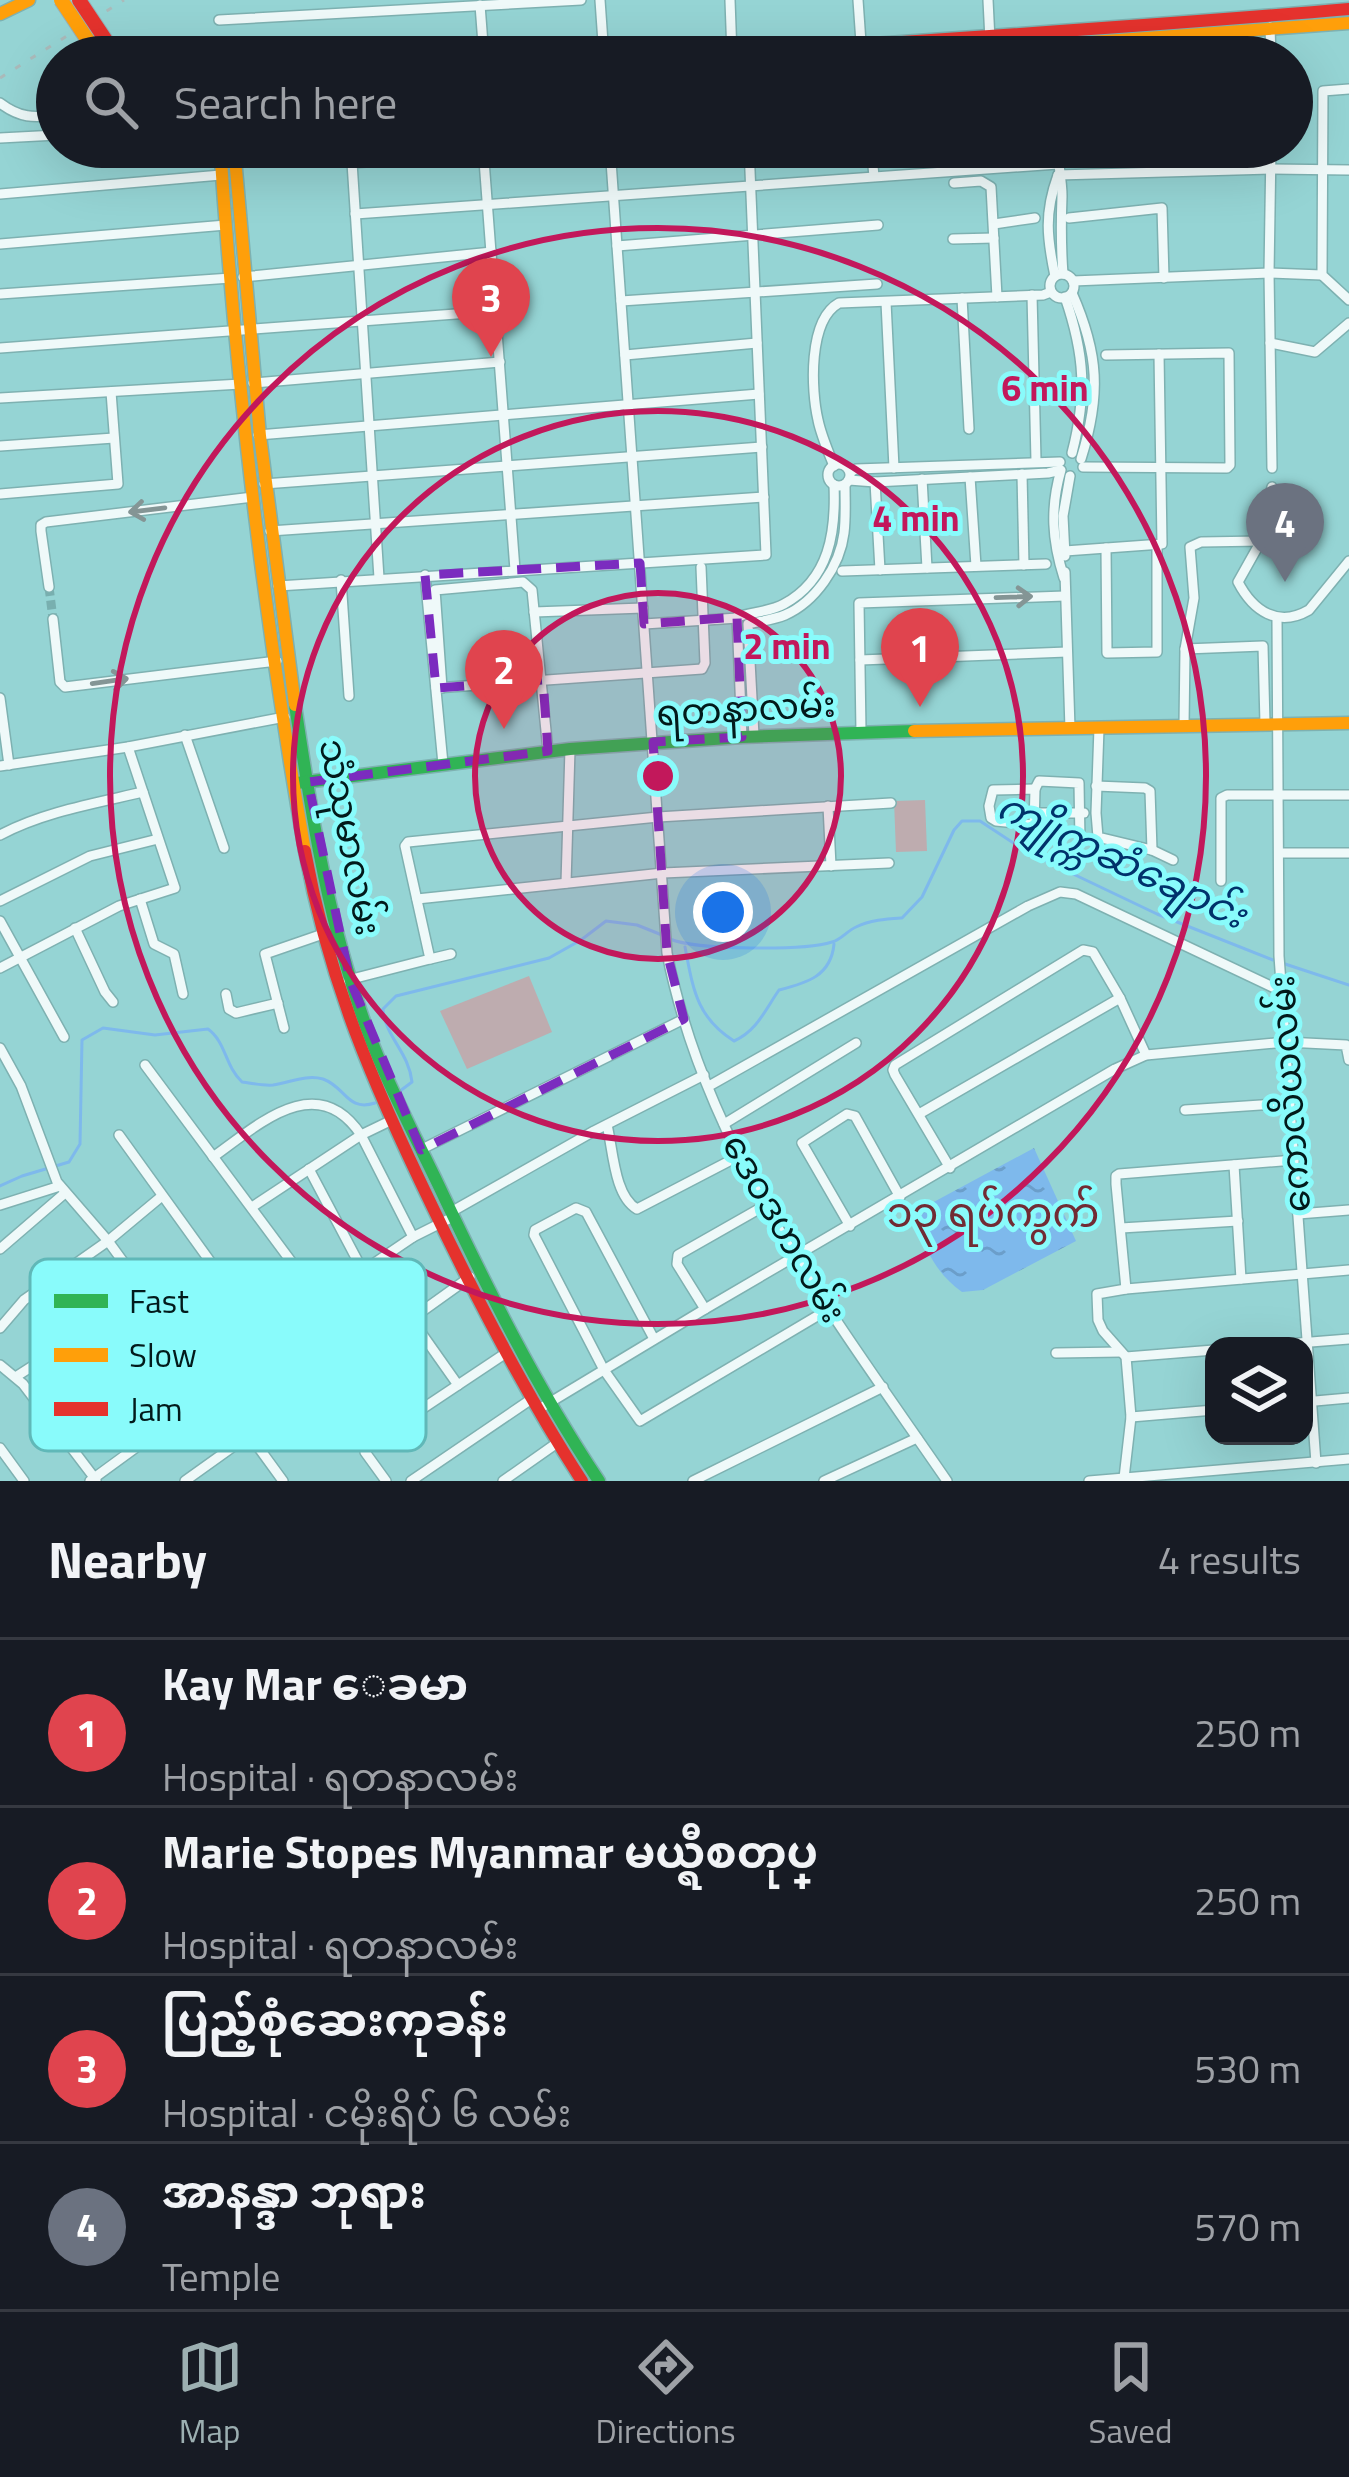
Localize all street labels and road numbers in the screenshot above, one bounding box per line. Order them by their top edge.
street label: ရတနာလမ်း [655,675,837,743]
street label: သံသုမာလမ်း [303,734,397,940]
street label: ကောလိယလမ်း [1253,974,1324,1214]
street label: ဒေဝဒဟလမ်း [709,1123,862,1333]

